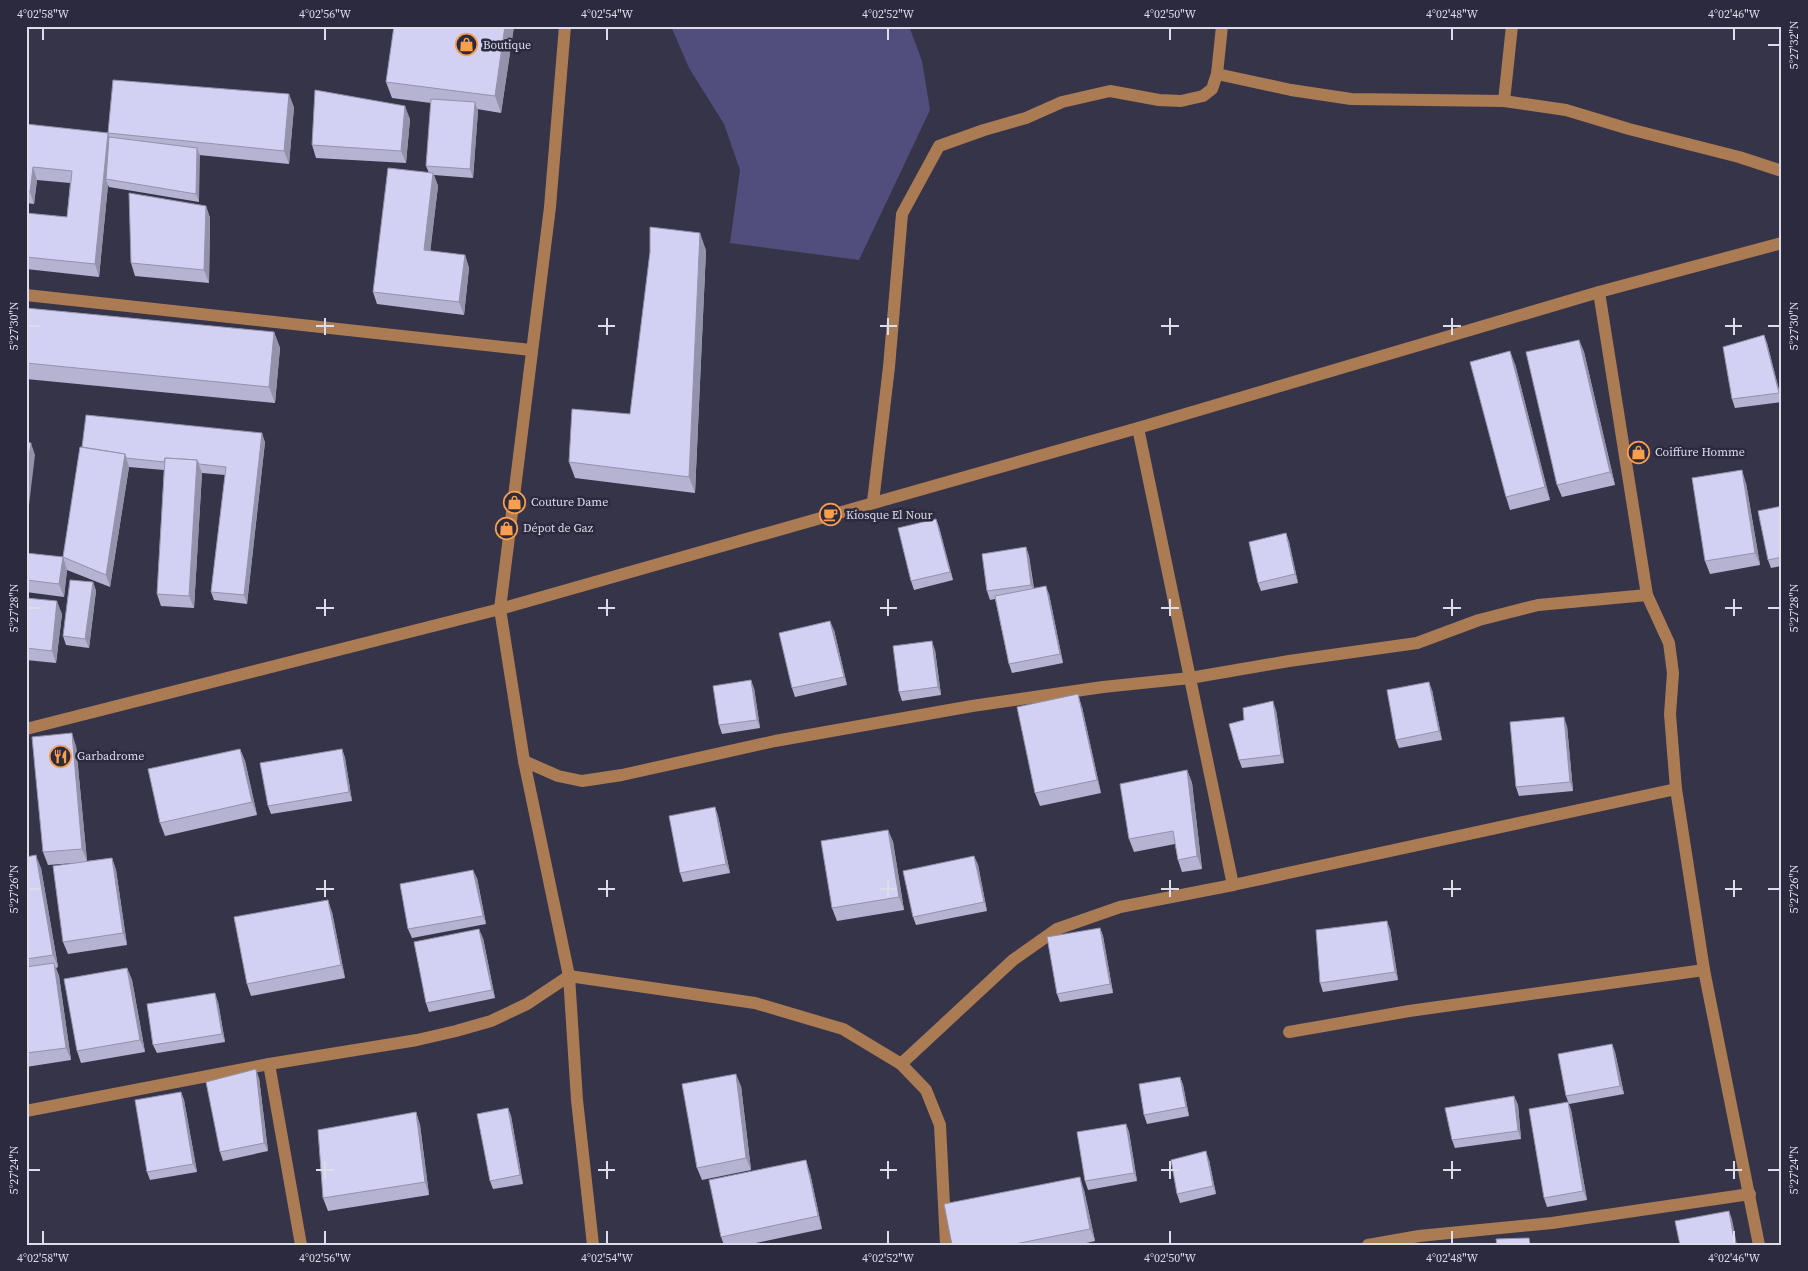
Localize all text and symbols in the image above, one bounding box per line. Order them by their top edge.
text: 4°02'58"W [17,6,69,22]
text: 4°02'56"W [299,6,351,22]
text: 4°02'54"W [581,6,633,22]
text: 4°02'52"W [862,6,914,22]
text: 4°02'50"W [1144,6,1196,22]
text: 4°02'48"W [1426,6,1478,22]
text: 4°02'46"W [1708,6,1760,22]
text: 5°27'32"N [1786,20,1802,70]
shop icon: Boutique [455,33,479,57]
place label: Boutique [483,37,531,53]
text: 5°27'30"N [6,301,22,351]
text: 5°27'30"N [1786,301,1802,351]
shop icon: Coiffure Homme [1627,440,1651,464]
place label: Coiffure Homme [1655,444,1745,460]
shop icon: Couture Dame [503,490,527,514]
place label: Couture Dame [531,494,608,510]
cafe icon: Kiosque El Nour [818,503,842,527]
place label: Kiosque El Nour [846,507,933,523]
shop icon: Dépot de Gaz [495,516,519,540]
place label: Dépot de Gaz [523,520,594,536]
text: 5°27'28"N [6,583,22,633]
text: 5°27'28"N [1786,583,1802,633]
restaurant icon: Garbadrome [49,744,73,768]
place label: Garbadrome [77,748,145,764]
text: 5°27'26"N [6,864,22,914]
text: 5°27'26"N [1786,864,1802,914]
text: 5°27'24"N [6,1145,22,1195]
text: 5°27'24"N [1786,1145,1802,1195]
text: 4°02'58"W [17,1250,69,1266]
text: 4°02'56"W [299,1250,351,1266]
text: 4°02'54"W [581,1250,633,1266]
text: 4°02'52"W [862,1250,914,1266]
text: 4°02'50"W [1144,1250,1196,1266]
text: 4°02'48"W [1426,1250,1478,1266]
text: 4°02'46"W [1708,1250,1760,1266]

